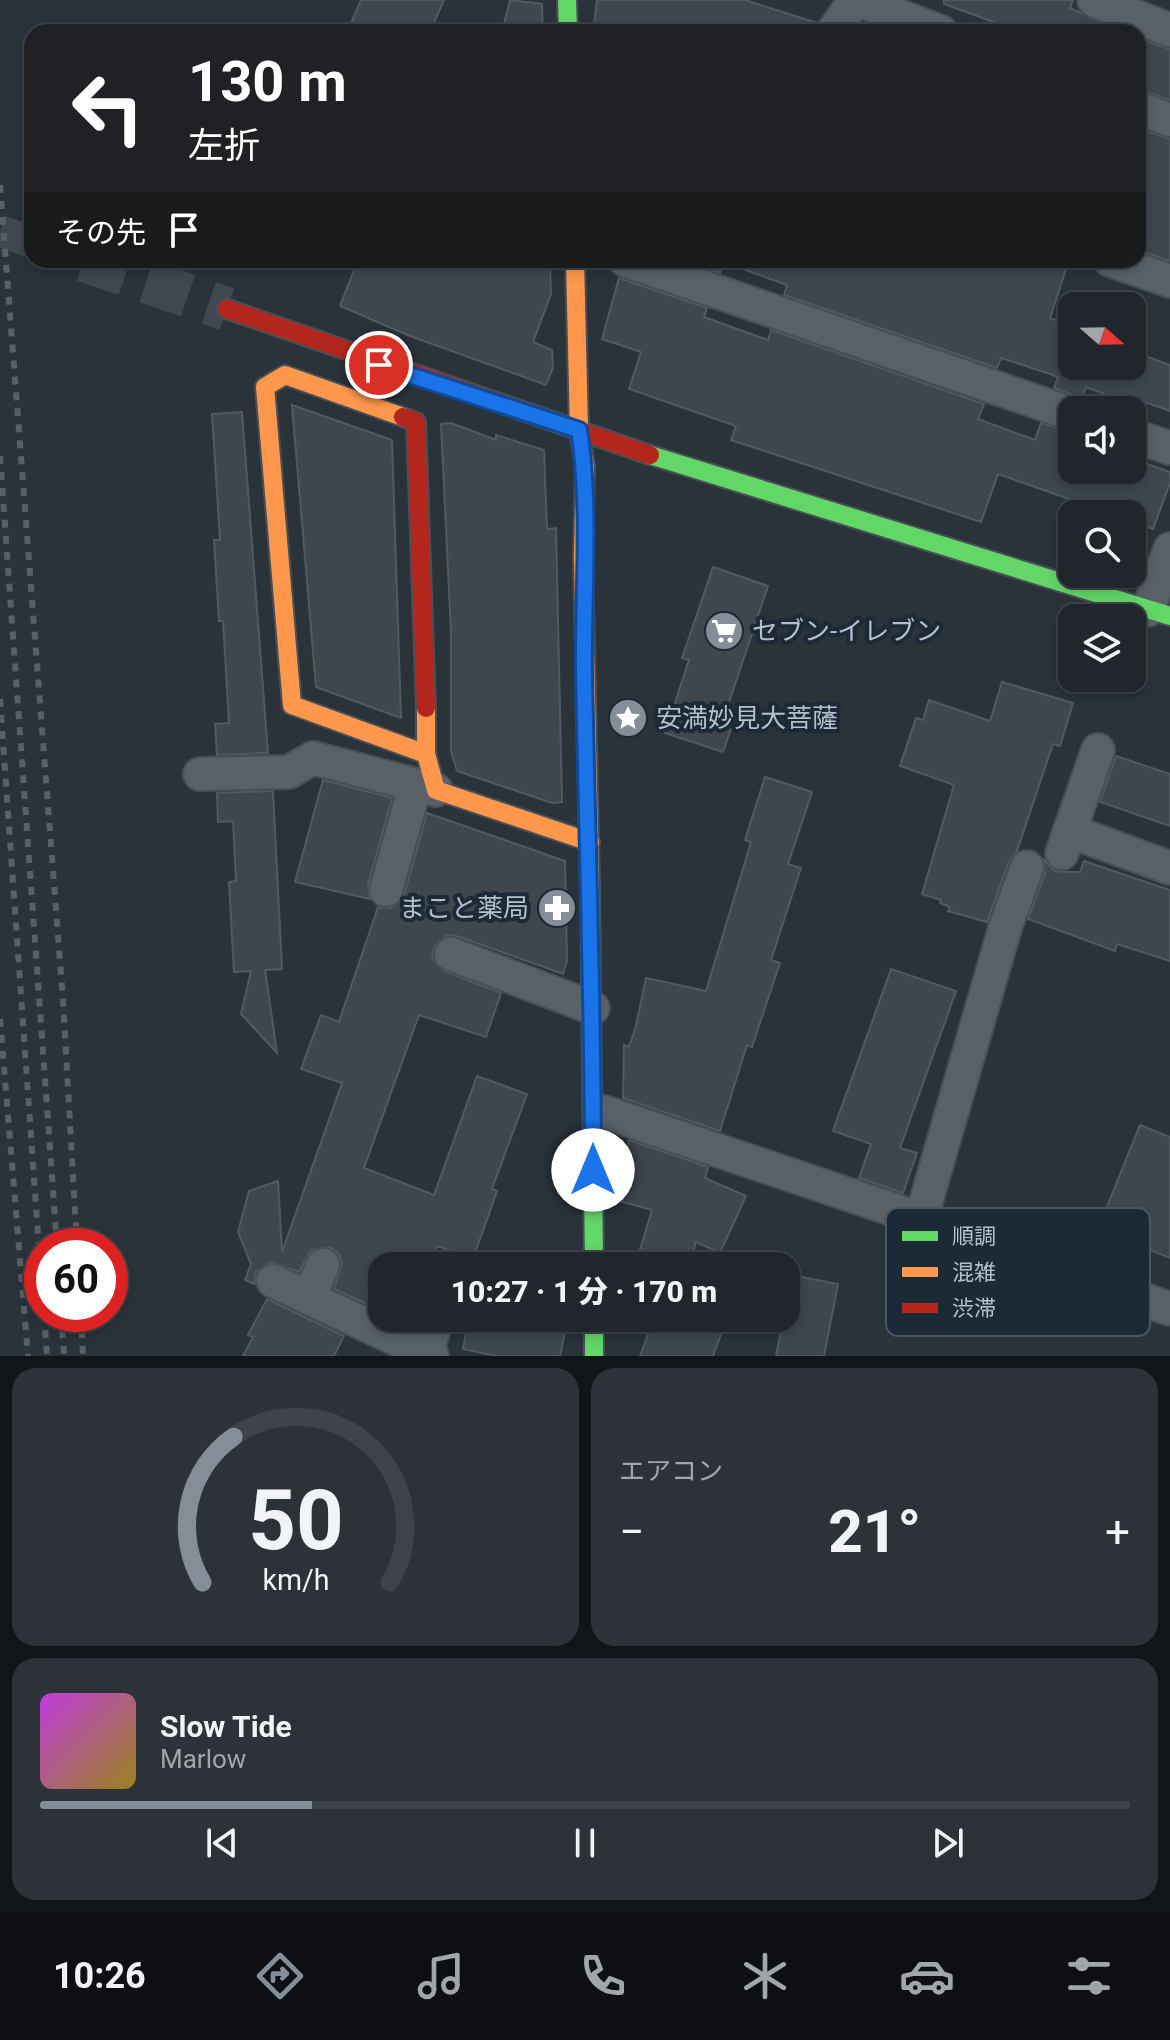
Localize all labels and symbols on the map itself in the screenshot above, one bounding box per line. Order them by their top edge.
north arrow [1058,292,1146,380]
pin [345,331,413,399]
supermarket icon: セブン-イレブン [703,610,745,652]
place label: セブン-イレブン [752,616,941,646]
place icon: 安満妙見大菩薩 [607,697,649,739]
place label: 安満妙見大菩薩 [656,703,838,733]
pharmacy icon: まこと薬局 [536,887,578,929]
place label: まこと薬局 [399,893,529,923]
position arrow [551,1128,635,1212]
legend [886,1208,1150,1336]
text: 順調 [952,1224,996,1249]
speed limit sign: 60 [24,1228,128,1332]
text: 混雑 [952,1260,996,1285]
text: 渋滞 [952,1296,996,1321]

